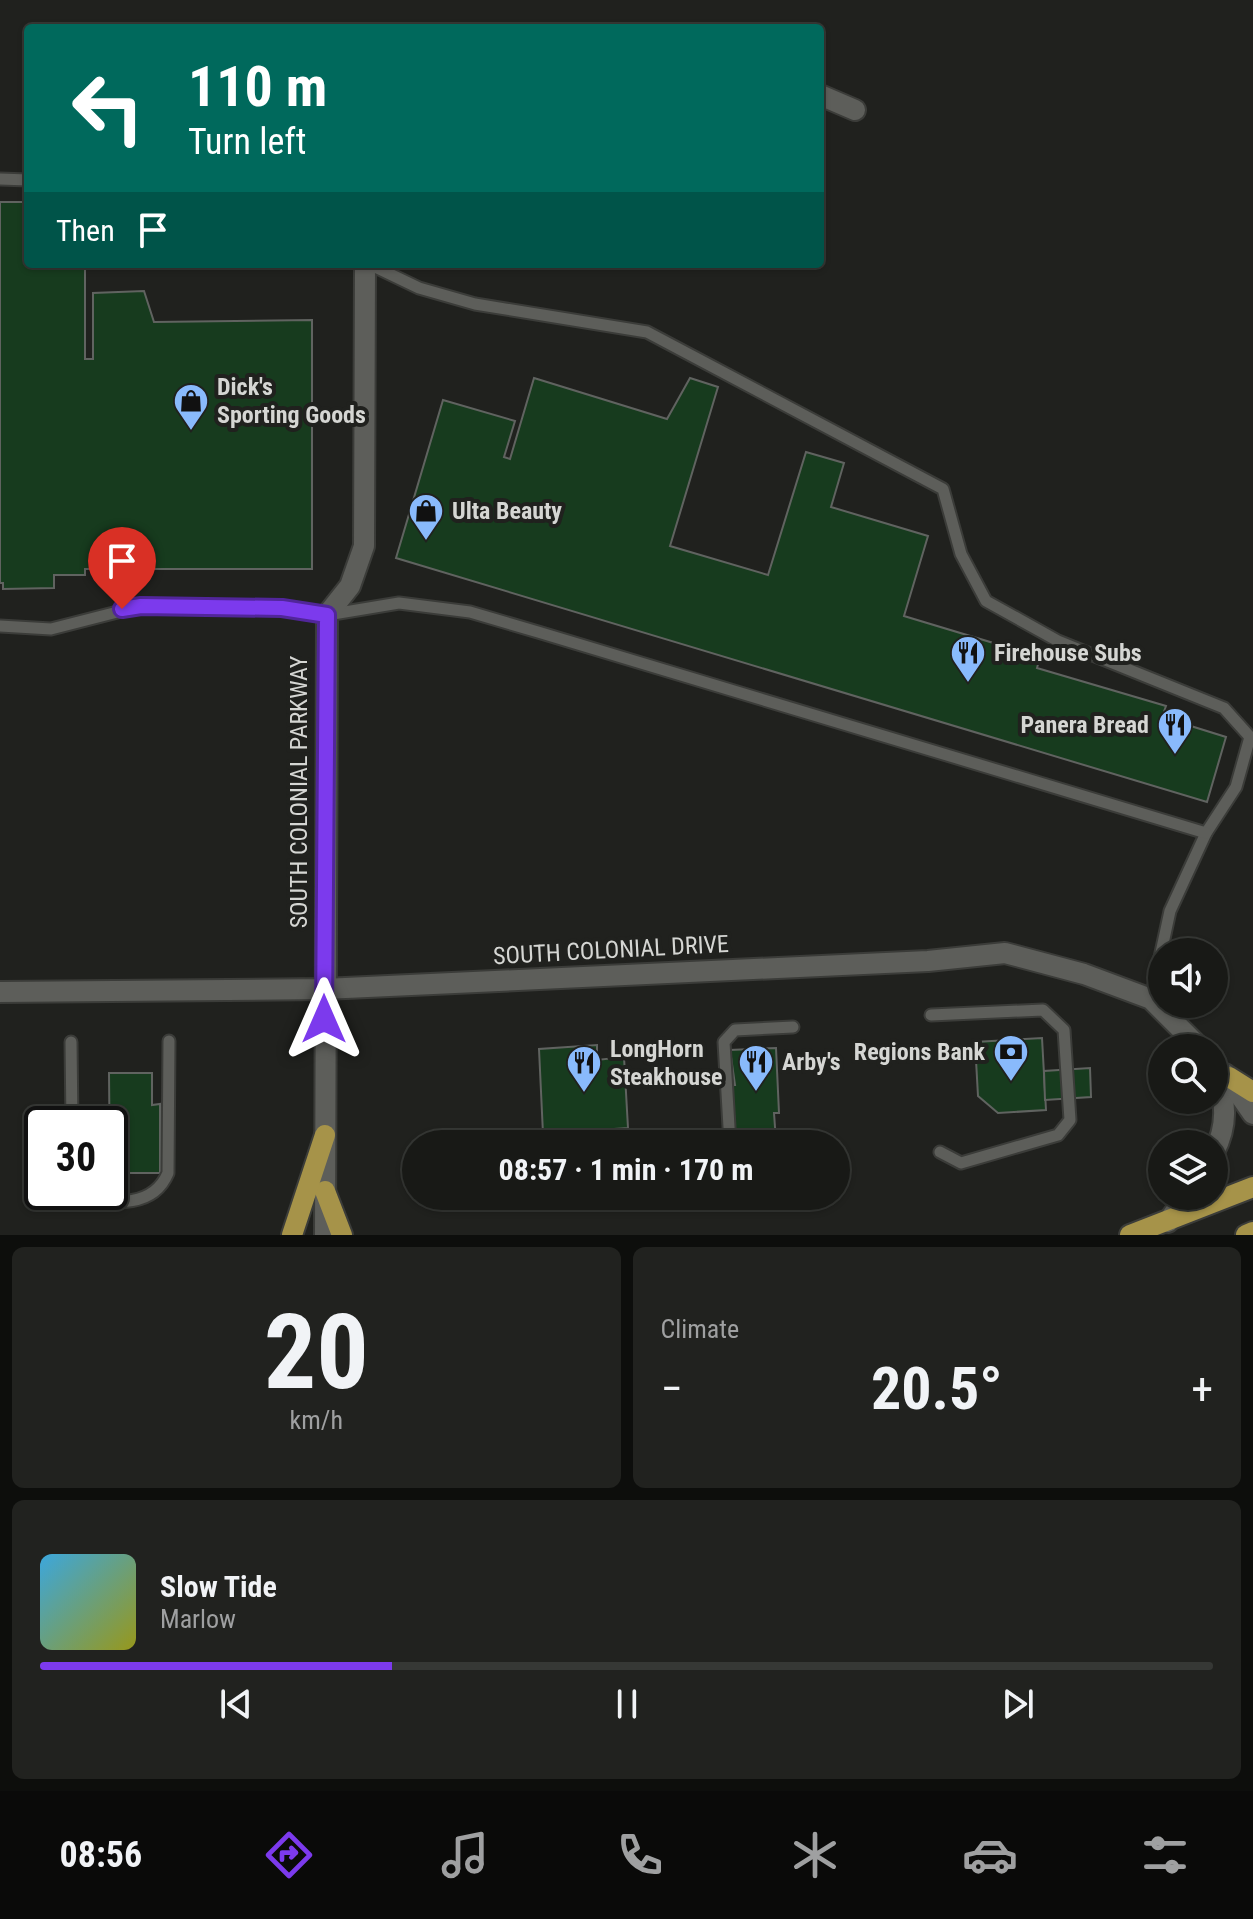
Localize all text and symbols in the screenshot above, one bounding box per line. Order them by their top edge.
text: 110 m [188,54,327,120]
icon: left [56,56,160,160]
text: Turn left [188,121,306,163]
icon: arrive [131,208,175,252]
text: Then [56,213,115,248]
place label: Dick's Sporting Goods [217,373,366,429]
shop icon: Dick's Sporting Goods [172,382,210,432]
shop icon: Ulta Beauty [407,492,445,542]
place label: Ulta Beauty [452,497,562,525]
pin [88,527,156,609]
icon: arrive [100,539,144,583]
restaurant icon: Firehouse Subs [949,634,987,684]
place label: Firehouse Subs [994,639,1142,667]
street label: SOUTH COLONIAL PARKWAY [285,655,313,928]
restaurant icon: Panera Bread [1156,706,1194,756]
place label: Panera Bread [1021,711,1149,739]
street label: SOUTH COLONIAL DRIVE [492,930,730,970]
map controls [1148,938,1228,1210]
button: sound [1148,938,1228,1018]
position arrow [282,977,366,1061]
bank icon: Regions Bank [992,1033,1030,1083]
button: search [1148,1034,1228,1114]
place label: LongHorn Steakhouse [610,1035,723,1091]
place label: Regions Bank [854,1038,986,1066]
restaurant icon: Arby's [737,1043,775,1093]
restaurant icon: LongHorn Steakhouse [565,1044,603,1094]
place label: Arby's [782,1048,841,1076]
speed limit sign: 30 [24,1106,128,1210]
button: layers [1148,1130,1228,1210]
text: 08:57 · 1 min · 170 m [499,1152,753,1187]
text: 20 [264,1292,369,1413]
text: Climate [661,1314,739,1344]
text: 20.5° [871,1353,1003,1424]
text: − [661,1363,683,1415]
text: + [1191,1363,1213,1415]
text: km/h [290,1405,343,1435]
text: Slow Tide [160,1569,277,1604]
text: Marlow [160,1604,236,1634]
icon: previous [214,1682,258,1726]
icon: pause [605,1682,649,1726]
icon: next [996,1682,1040,1726]
icon: directions [261,1827,317,1883]
icon: music [437,1827,493,1883]
icon: phone [612,1827,668,1883]
icon: climate [787,1827,843,1883]
icon: car [962,1827,1018,1883]
icon: filters [1137,1827,1193,1883]
text: 08:56 [60,1834,142,1876]

